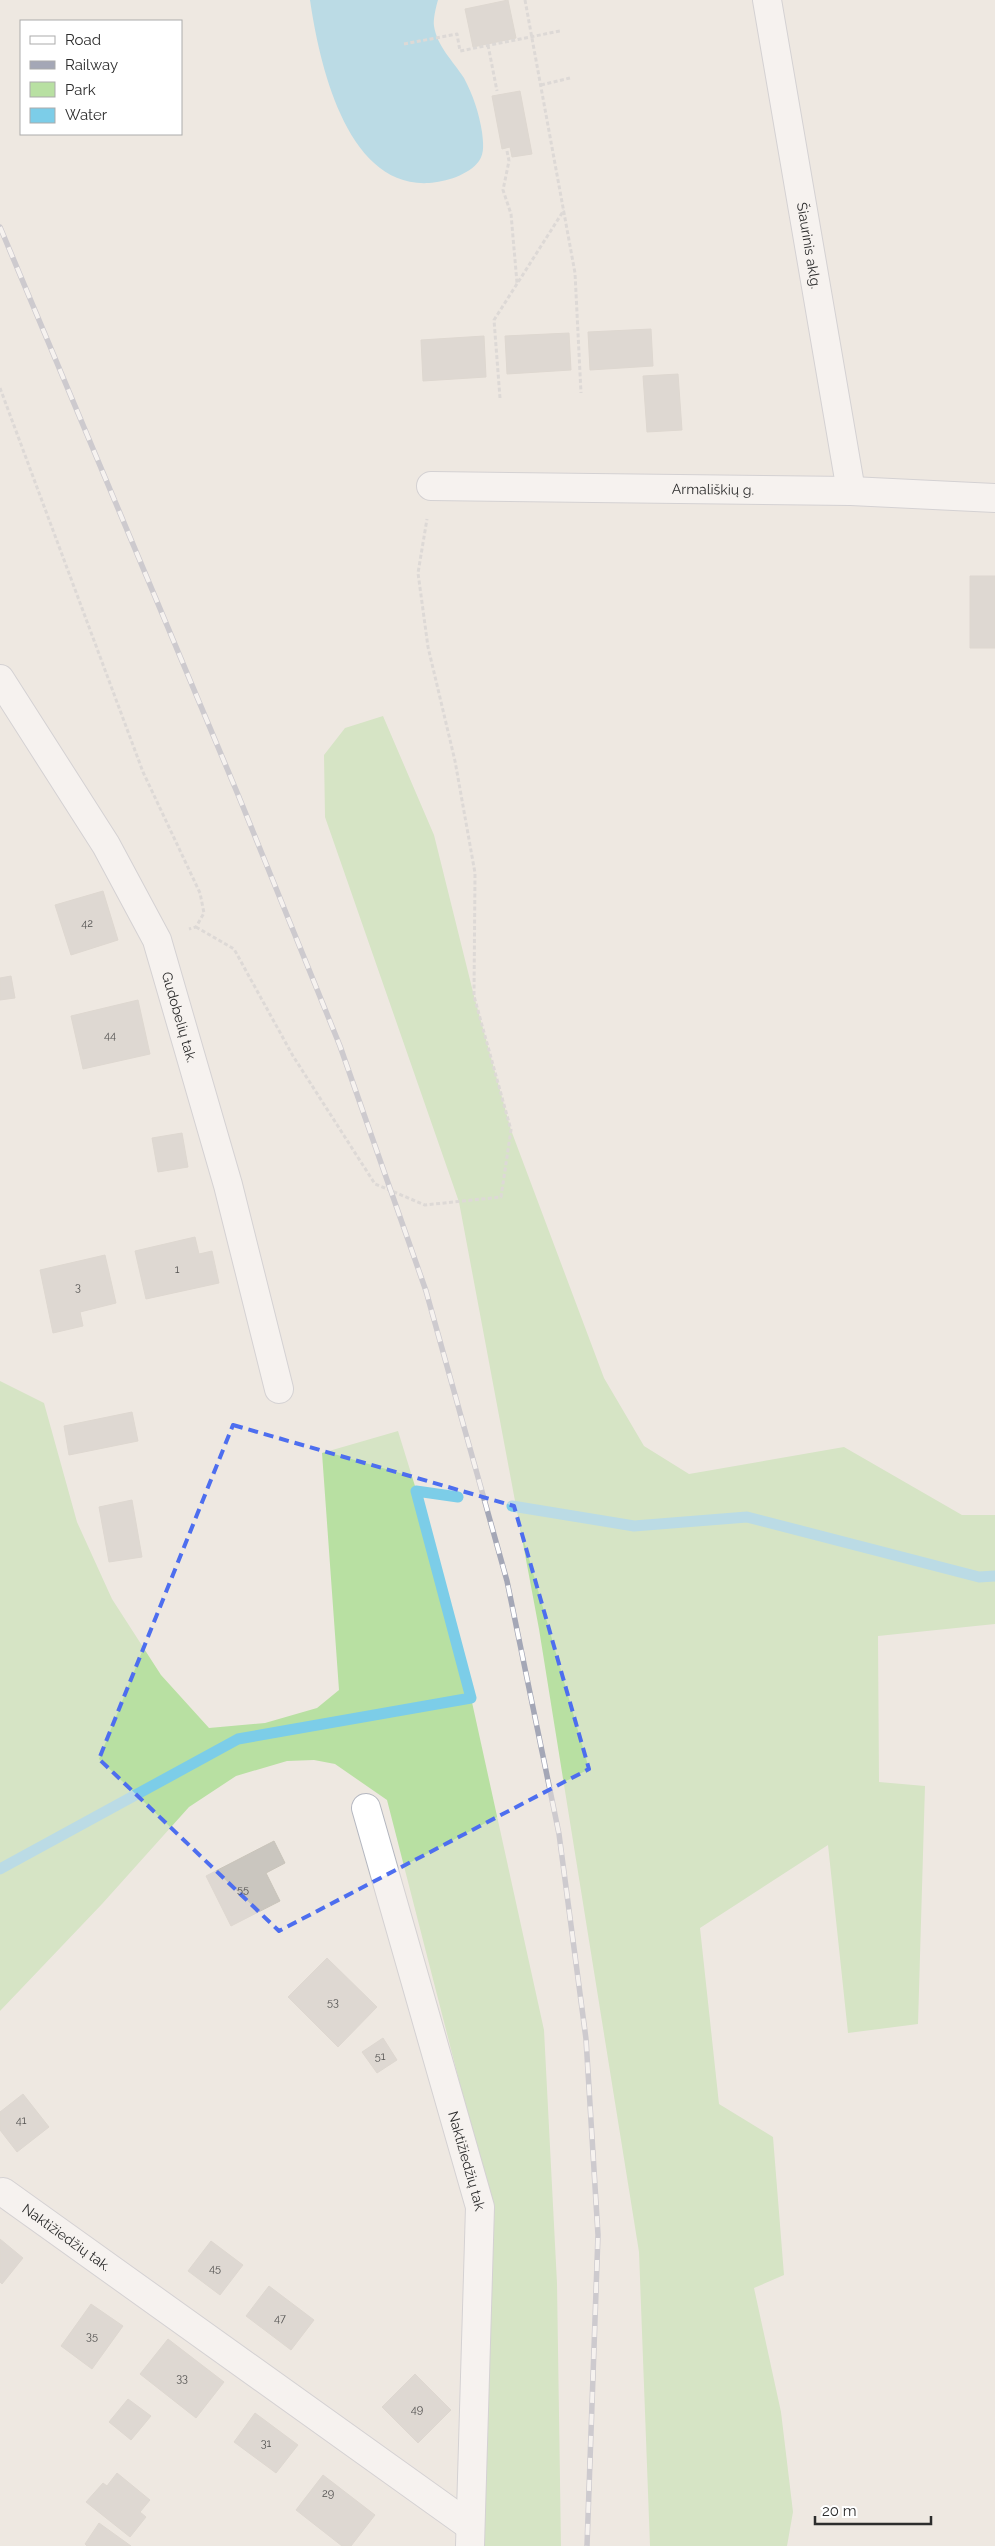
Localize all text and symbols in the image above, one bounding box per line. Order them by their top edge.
legend [20,20,182,135]
text: Road [65,31,101,49]
text: Railway [65,56,118,74]
text: Park [65,81,96,99]
text: Water [65,106,108,124]
street label: Šiaurinis aklg. [794,201,824,290]
street label: Armališkių g. [672,481,754,498]
house number: 42 [81,917,93,930]
street label: Gudobelių tak. [159,970,200,1064]
house number: 44 [104,1029,116,1042]
house number: 1 [175,1263,180,1276]
house number: 3 [75,1281,81,1294]
house number: 55 [237,1883,249,1896]
house number: 53 [327,1996,339,2009]
house number: 51 [375,2050,386,2063]
street label: Naktižiedžių tak. [445,2109,489,2213]
house number: 41 [16,2114,27,2127]
street label: Naktižiedžių tak. [19,2200,114,2274]
house number: 45 [209,2262,221,2275]
house number: 47 [274,2312,286,2325]
house number: 35 [86,2330,98,2343]
house number: 33 [176,2372,188,2385]
house number: 49 [411,2403,423,2416]
house number: 31 [261,2437,272,2450]
house number: 29 [322,2487,334,2500]
scale bar [815,2494,931,2526]
text: 20 m [822,2502,857,2520]

